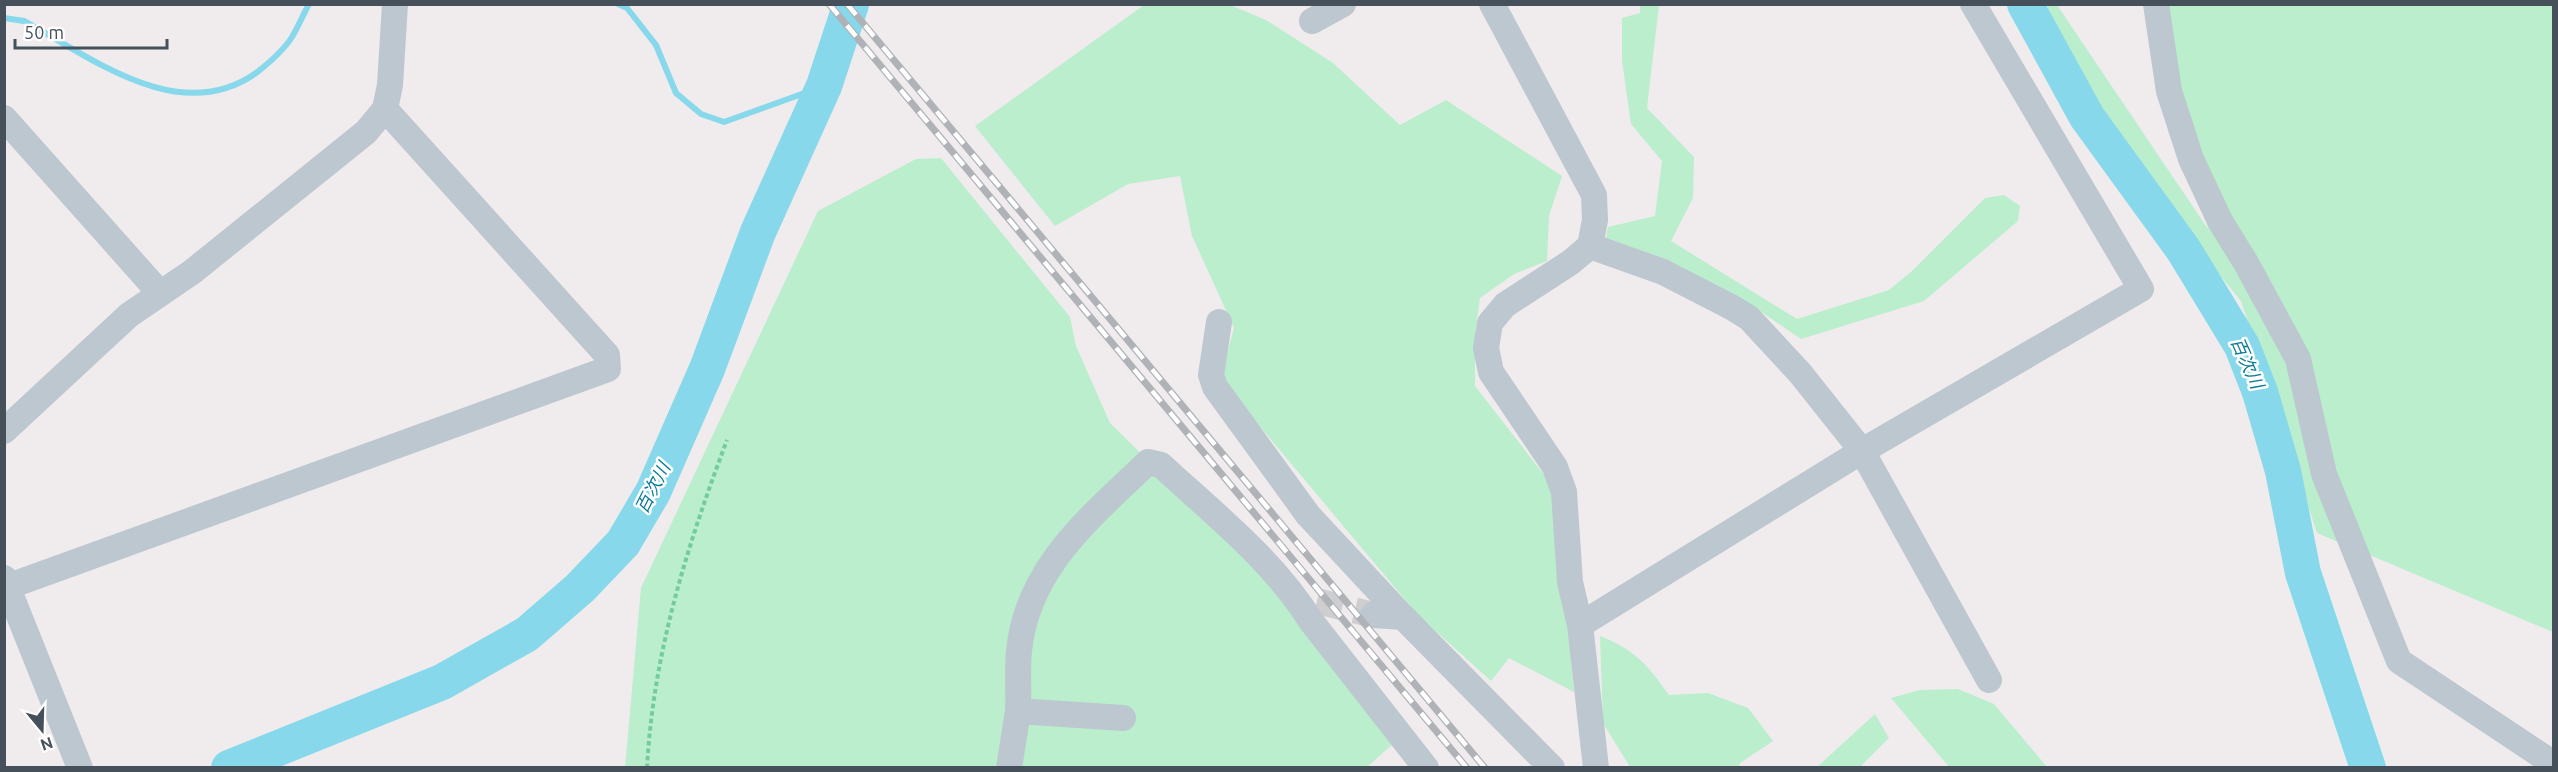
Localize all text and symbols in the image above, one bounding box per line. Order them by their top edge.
scale bar [15,12,166,50]
text: 50 m [24,22,64,42]
water label: 百次川 [2228,334,2269,393]
water label: 百次川 [631,457,674,516]
north arrow [12,700,72,760]
text: N [38,734,55,755]

